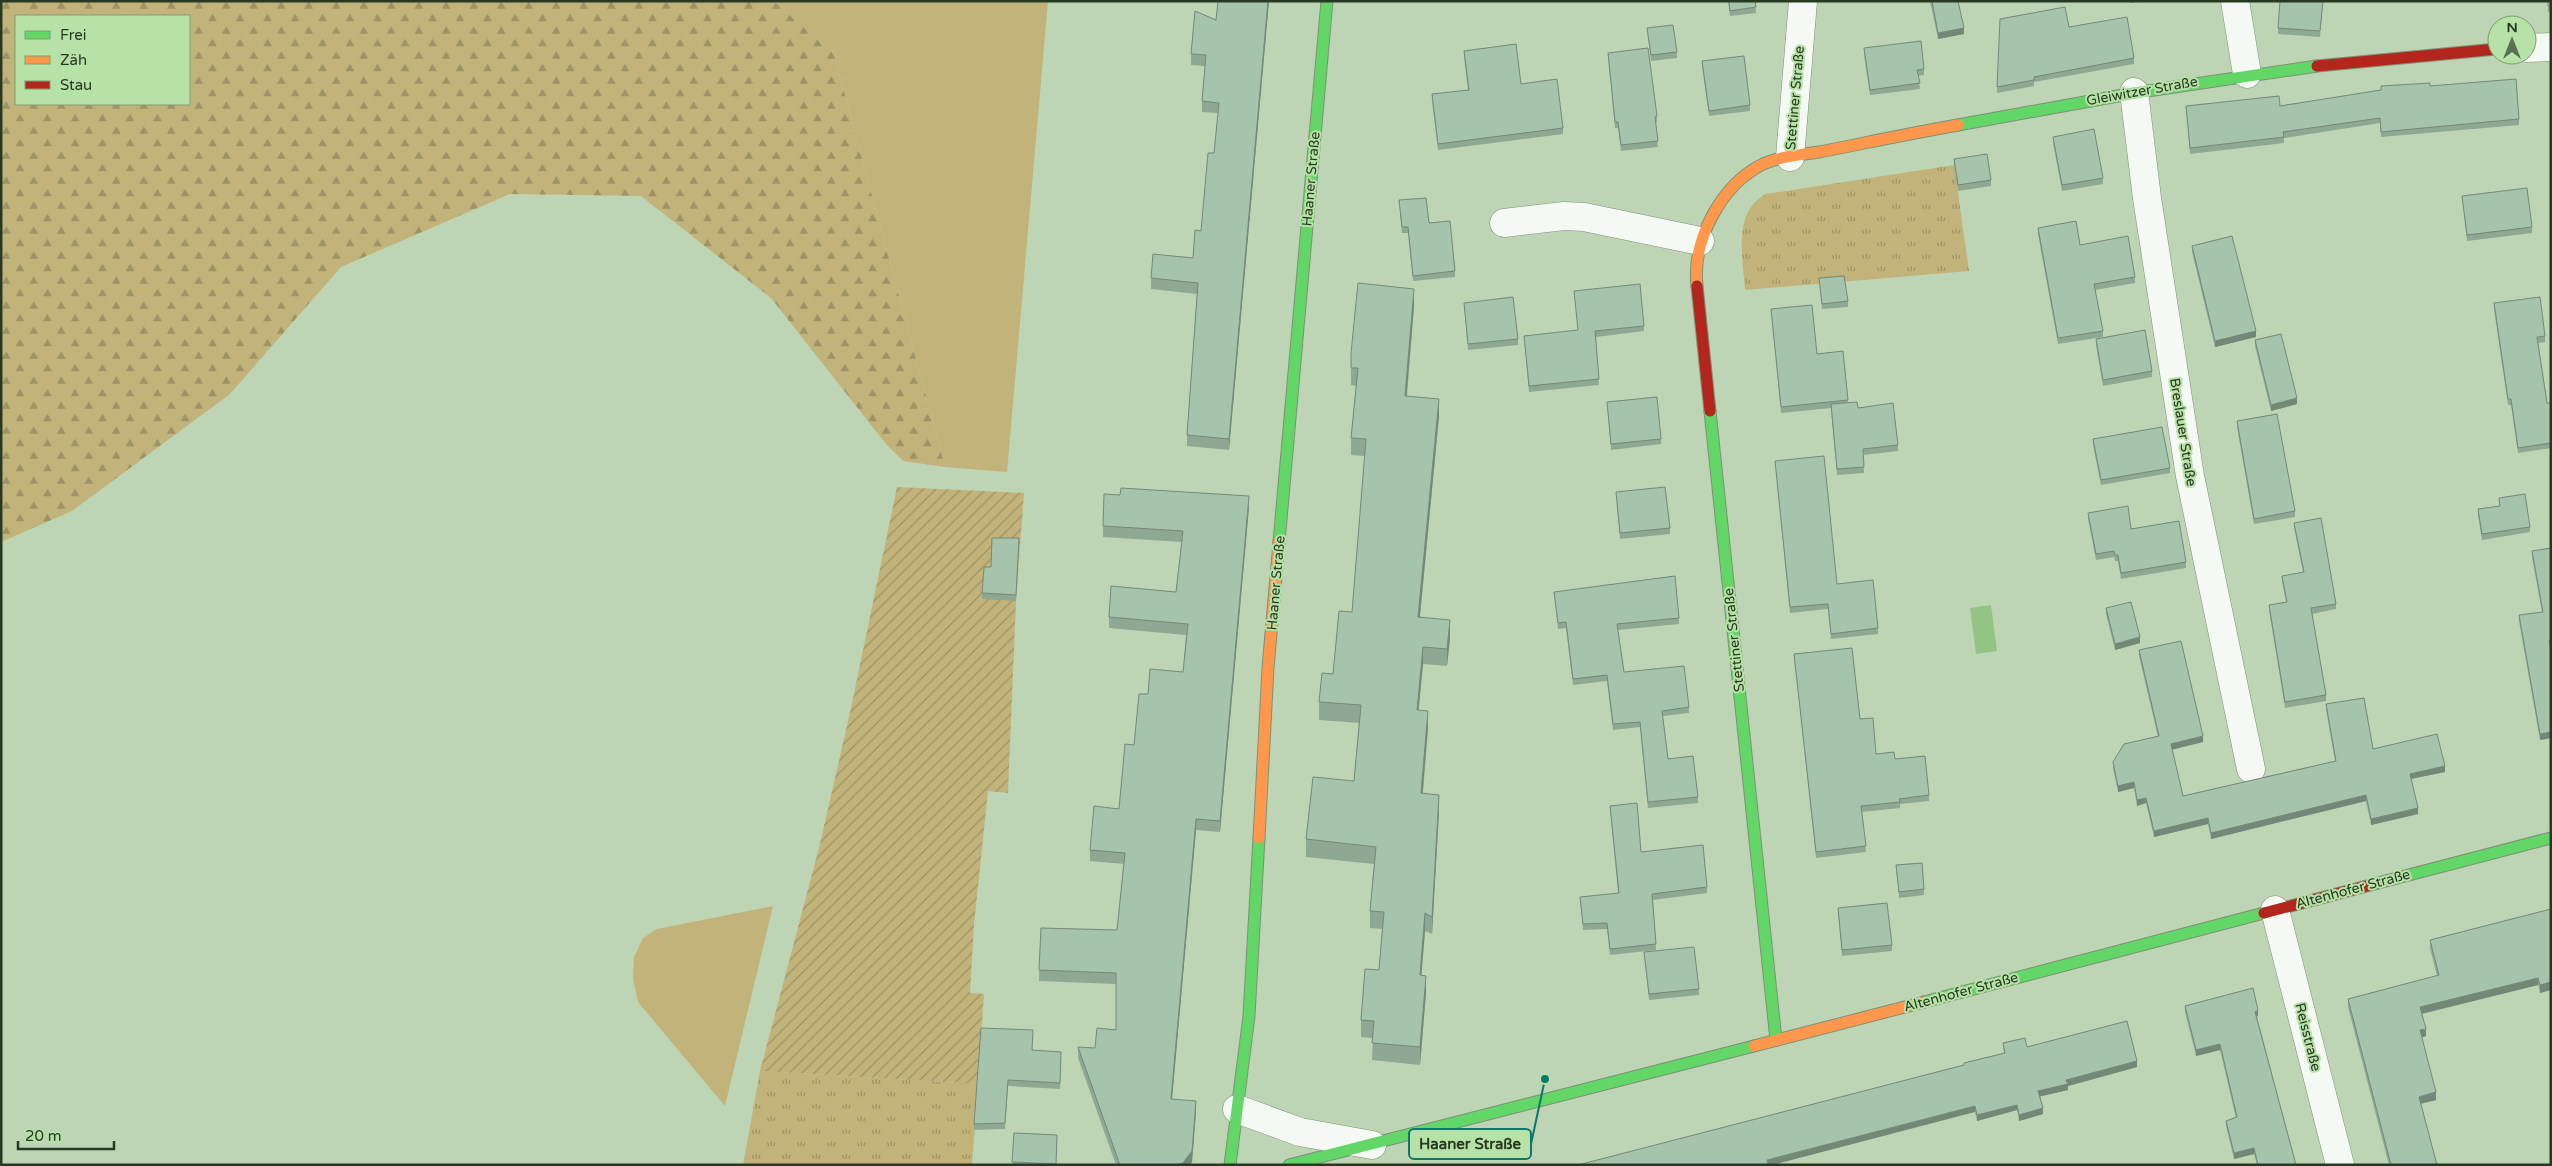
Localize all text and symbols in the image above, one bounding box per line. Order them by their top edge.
legend [15,15,190,105]
north arrow [2487,15,2537,65]
text: N [2506,19,2518,36]
text: Frei [60,26,86,44]
street label: Stettiner Straße [1782,45,1808,151]
text: Zäh [60,51,87,69]
street label: Gleiwitzer Straße [2085,73,2199,109]
text: Stau [60,76,92,94]
street label: Haaner Straße [1298,131,1324,227]
street label: Breslauer Straße [2166,377,2200,487]
street label: Haaner Straße [1263,535,1289,631]
street label: Stettiner Straße [1720,587,1748,693]
street label: Altenhofer Straße [2294,866,2412,912]
street label: Altenhofer Straße [1902,969,2020,1015]
street label: Reisstraße [2291,1001,2325,1073]
scale bar [18,1118,114,1150]
text: 20 m [25,1127,62,1145]
callout: Haaner Straße [1409,1129,1531,1159]
text: Haaner Straße [1419,1135,1521,1153]

